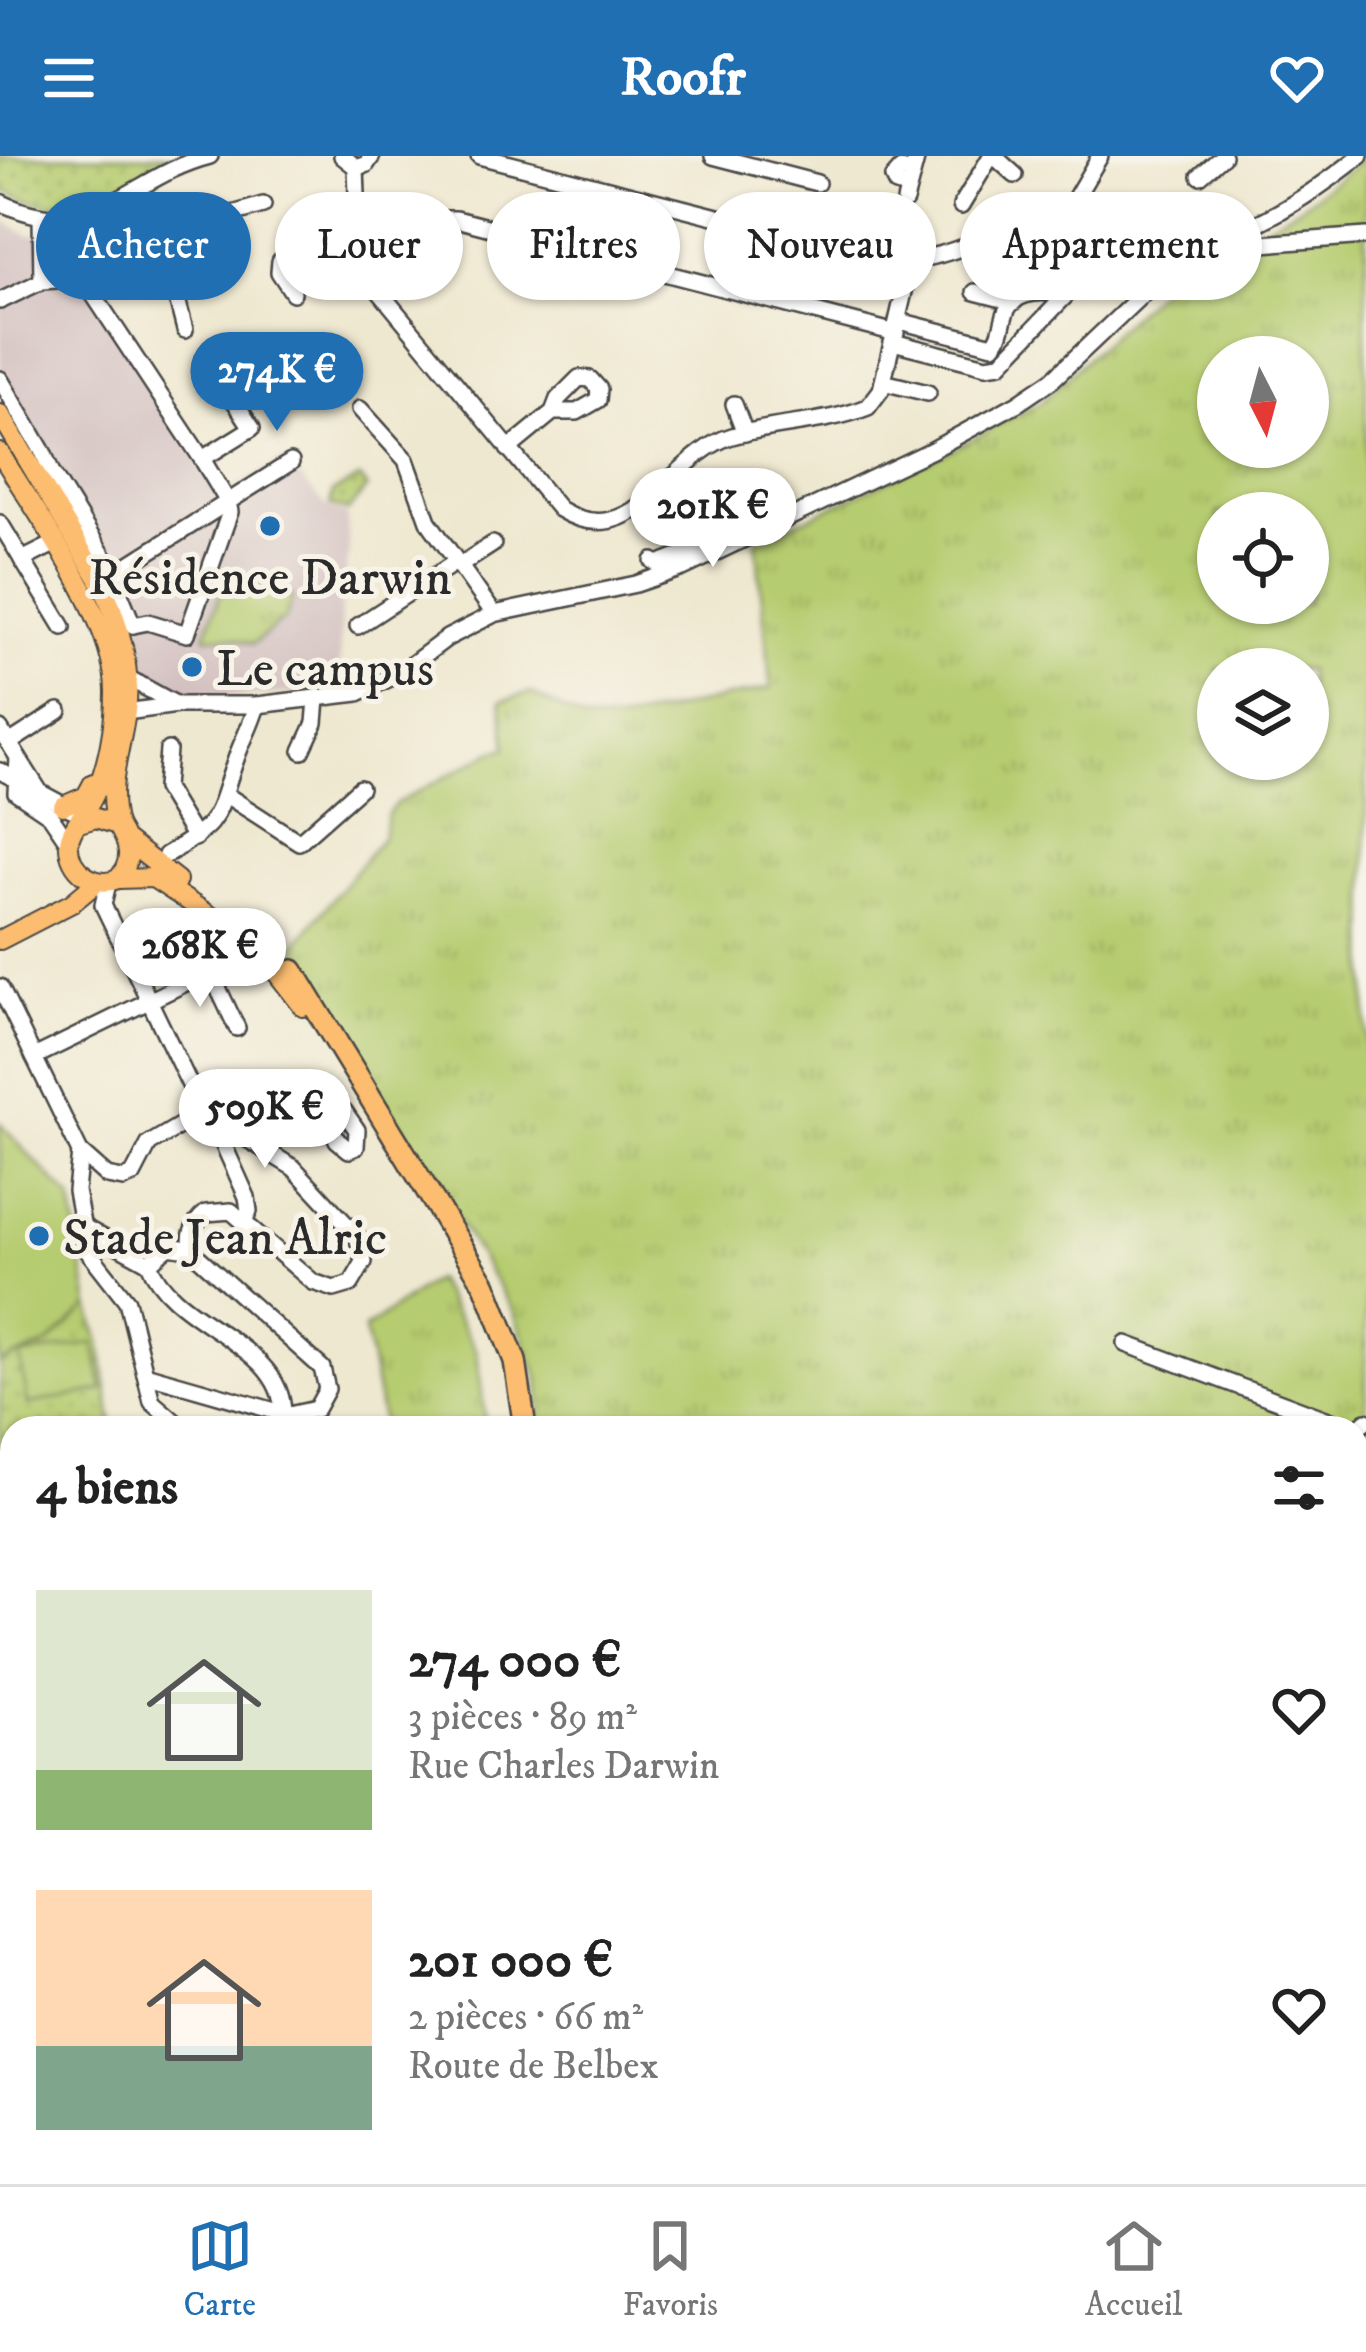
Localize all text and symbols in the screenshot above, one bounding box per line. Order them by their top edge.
icon: menu [36,45,102,111]
text: Roofr [620,45,746,112]
icon: heart [1264,45,1330,111]
chip: Acheter [36,192,251,300]
chip: Louer [275,192,463,300]
chip: Filtres [487,192,680,300]
chip: Nouveau [704,192,936,300]
chip: Appartement [960,192,1262,300]
pin: 274K € [179,332,375,434]
north arrow [1197,336,1329,468]
map controls [1197,336,1329,780]
text: 274K € [217,346,337,395]
pin: 201K € [615,468,811,570]
text: 201K € [657,482,769,531]
button: locate [1197,492,1329,624]
marker: Résidence Darwin [257,513,283,539]
place label: Résidence Darwin [88,547,452,611]
place label: Le campus [216,638,434,702]
button: layers [1197,648,1329,780]
marker: Le campus [179,654,205,680]
pin: 268K € [102,908,298,1010]
text: 268K € [141,922,259,971]
pin: 509K € [167,1069,363,1171]
text: 509K € [206,1083,324,1132]
place label: Stade Jean Alric [63,1207,387,1271]
marker: Stade Jean Alric [26,1223,52,1249]
icon: filters [1266,1455,1332,1521]
text: 4 biens [36,1456,178,1520]
text: 274 000 € [408,1629,621,1693]
icon: home [132,1638,276,1782]
icon: heart [1266,1677,1332,1743]
text: 3 pièces · 89 m² [408,1693,637,1742]
text: Rue Charles Darwin [408,1742,720,1791]
text: 201 000 € [408,1929,613,1993]
icon: home [132,1938,276,2082]
icon: heart [1266,1977,1332,2043]
text: 2 pièces · 66 m² [408,1993,643,2042]
text: Route de Belbex [408,2042,659,2091]
tab: Carte [183,2213,256,2326]
tab: Favoris [623,2213,718,2326]
tab: Accueil [1085,2213,1183,2326]

